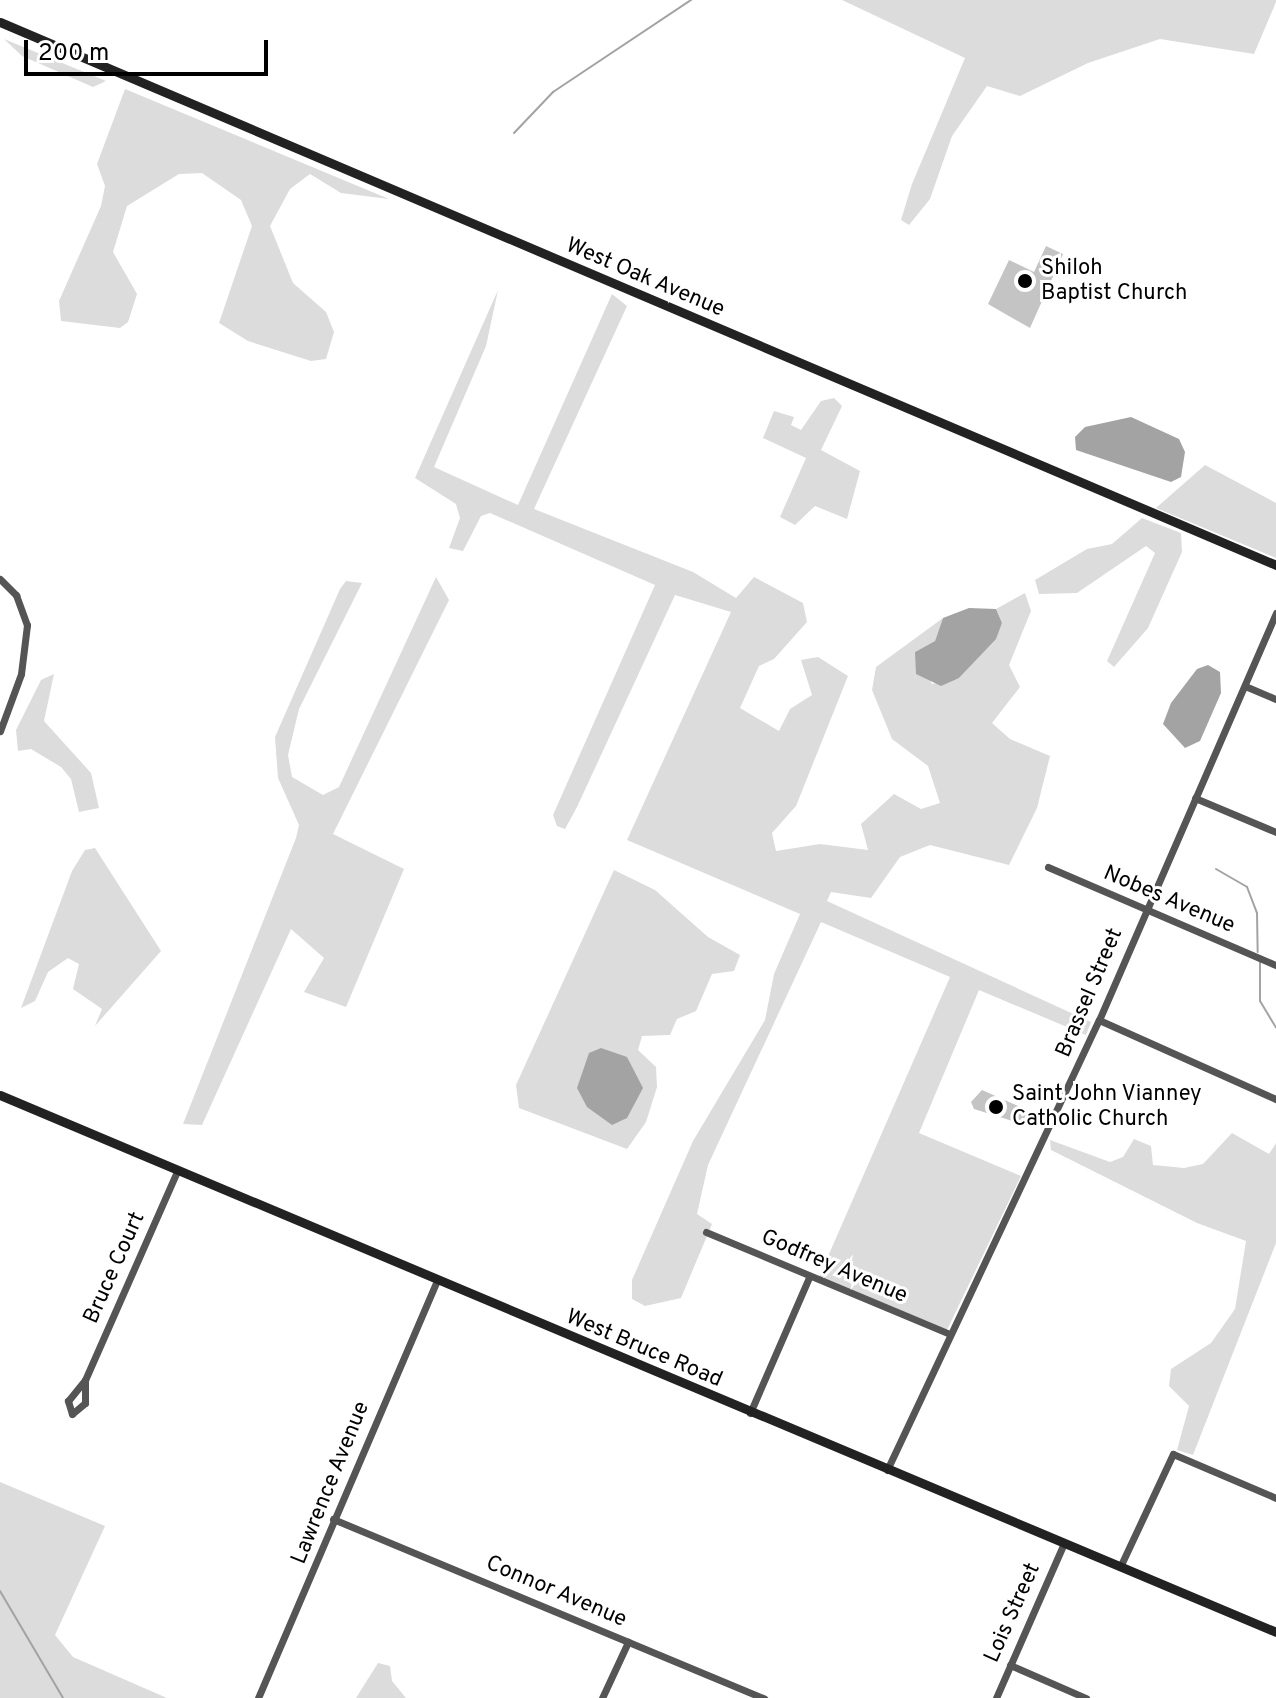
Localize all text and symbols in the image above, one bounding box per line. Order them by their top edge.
scale bar [28,24,272,74]
text: 200 m [38,39,109,69]
street label: West Oak Avenue [561,232,729,324]
place label: Shiloh Baptist Church [1041,255,1187,306]
marker: Shiloh Baptist Church [1016,272,1034,290]
street label: Nobes Avenue [1099,860,1239,940]
street label: Brassel Street [1051,924,1129,1062]
place label: Saint John Vianney Catholic Church [1012,1081,1203,1132]
marker: Saint John Vianney Catholic Church [987,1098,1005,1116]
street label: Bruce Court [79,1208,151,1328]
street label: Godfrey Avenue [756,1224,912,1310]
street label: West Bruce Road [562,1304,726,1394]
street label: Lawrence Avenue [286,1397,376,1569]
street label: Connor Avenue [481,1550,631,1634]
street label: Lois Street [979,1559,1047,1667]

